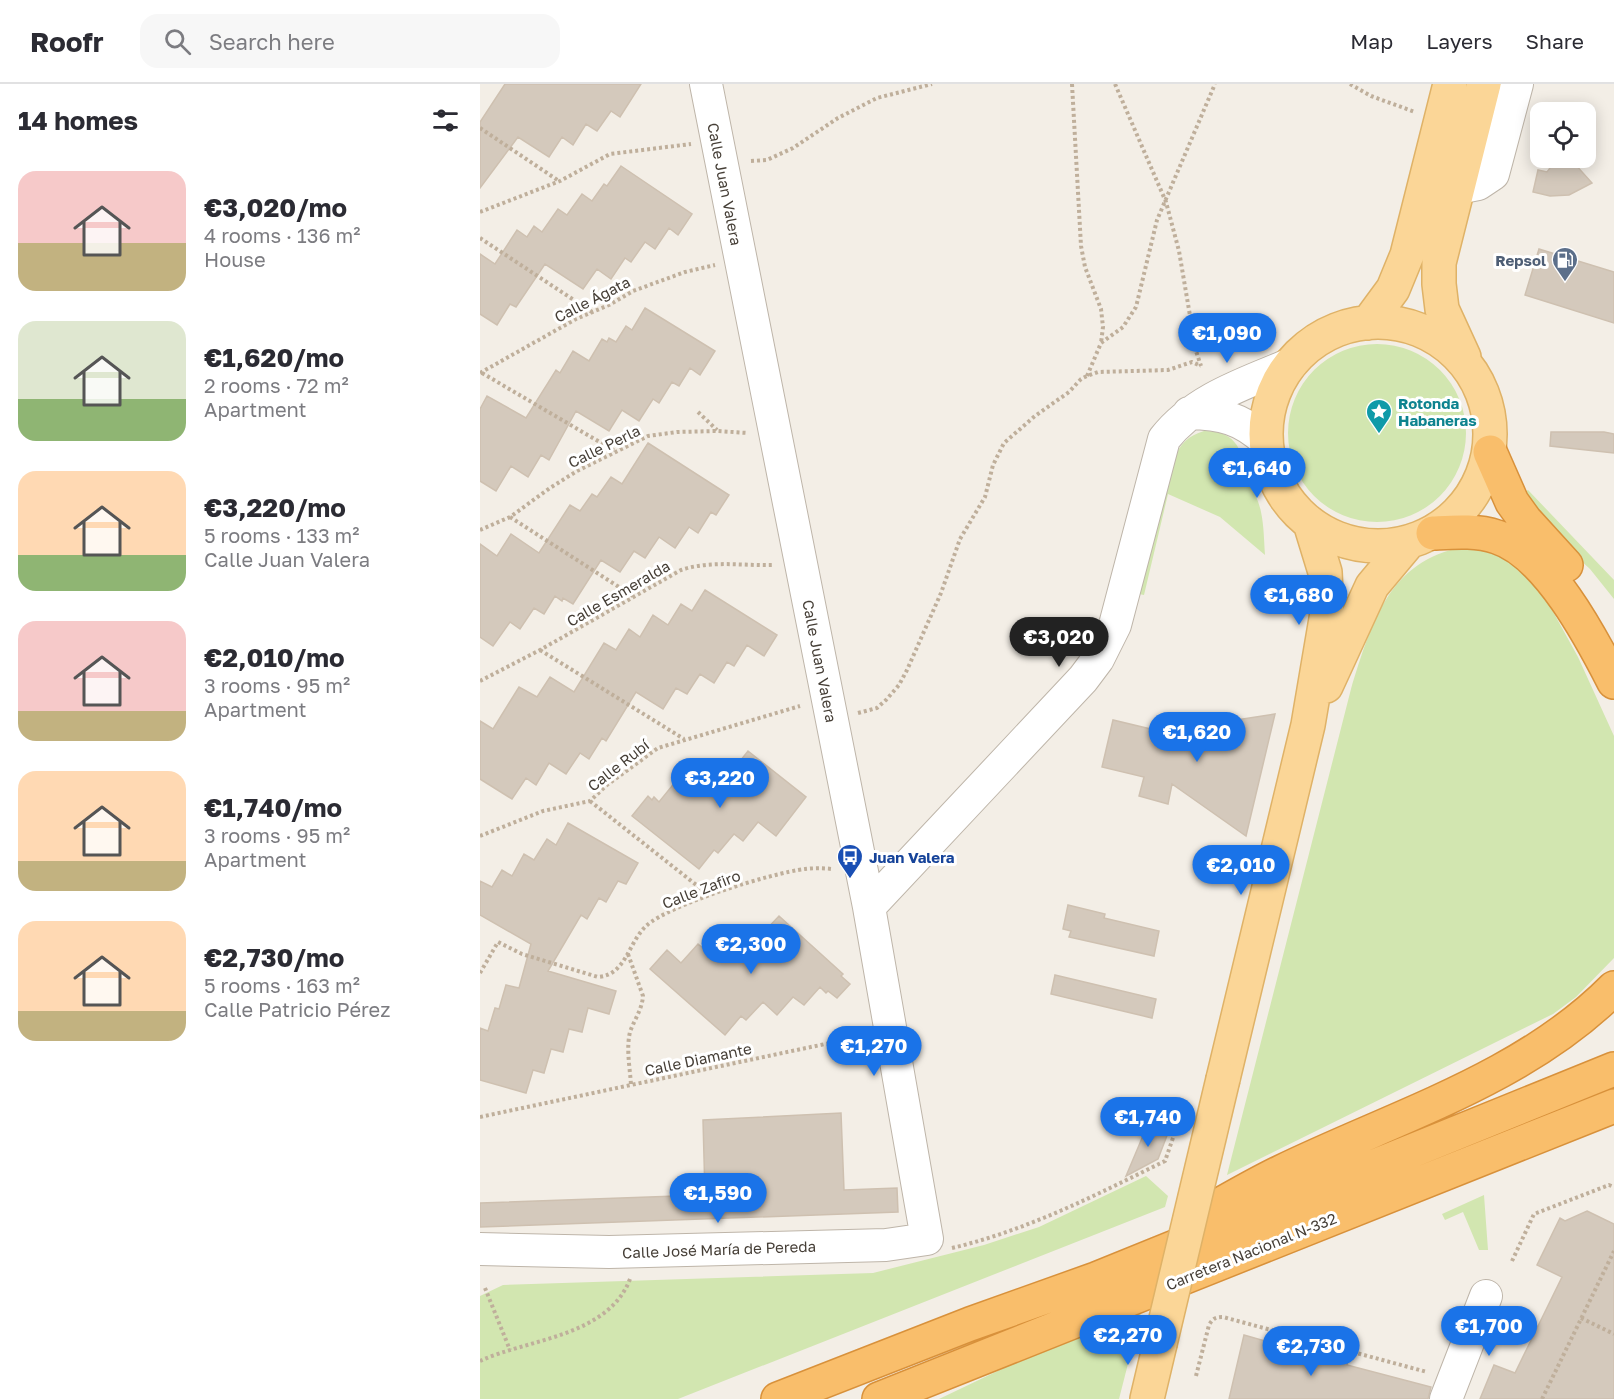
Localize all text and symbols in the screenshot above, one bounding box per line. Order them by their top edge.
search box [140,14,560,68]
text: Roofr [30,25,104,58]
icon: search [161,25,194,58]
text: Search here [209,28,335,55]
text: Map [1350,28,1393,54]
text: Layers [1426,28,1493,54]
text: Share [1526,28,1584,54]
map controls [1530,102,1596,168]
button: locate [1530,102,1596,168]
icon: filters [429,104,462,137]
text: 14 homes [18,105,138,136]
street label: Calle Juan Valera [704,121,746,247]
text: €3,020/mo [204,192,347,223]
icon: home [66,195,138,267]
text: 4 rooms · 136 m² [204,223,361,247]
fuel station icon: Repsol [1550,245,1580,283]
text: House [204,247,266,271]
place label: Repsol [1495,251,1546,269]
street label: Calle Ágata [551,272,633,326]
pin: €1,090 [1178,313,1276,364]
text: €1,090 [1192,320,1262,344]
text: €1,620/mo [204,342,344,373]
icon: home [66,345,138,417]
text: 2 rooms · 72 m² [204,373,349,397]
place label: Rotonda Habaneras [1398,394,1477,429]
text: Apartment [204,397,307,421]
place icon: Rotonda Habaneras [1364,397,1394,435]
street label: Calle Perla [565,421,643,471]
pin: €1,640 [1208,448,1306,499]
text: €1,640 [1223,455,1292,479]
text: €3,220/mo [204,492,346,523]
icon: home [66,495,138,567]
text: 5 rooms · 133 m² [204,523,360,547]
text: Calle Juan Valera [204,547,370,571]
street label: Calle Esmeralda [563,556,673,630]
pin: €1,680 [1250,575,1348,626]
text: €1,680 [1264,582,1334,606]
street label: Calle Juan Valera [799,598,841,724]
pin: €3,020 [1010,617,1108,668]
text: €3,020 [1024,624,1094,648]
text: €2,010/mo [204,642,345,673]
icon: home [66,645,138,717]
text: 3 rooms · 95 m² [204,673,350,697]
text: Apartment [204,697,307,721]
pin: €1,620 [1148,712,1246,763]
text: €1,620 [1163,719,1231,743]
street label: Calle Rubí [584,735,653,795]
pin: €3,220 [671,758,769,809]
text: €3,220 [685,765,755,789]
text: €1,740/mo [204,792,342,823]
icon: home [66,795,138,867]
text: 3 rooms · 95 m² [204,823,350,847]
bus stop icon: Juan Valera [835,842,865,880]
pin: €2,010 [1192,845,1290,896]
text: Apartment [204,847,307,871]
place label: Juan Valera [869,848,955,866]
text: €2,010 [1207,852,1276,876]
street label: Calle Zafiro [659,866,743,912]
pin: €2,300 [702,924,800,975]
text: €2,300 [716,931,786,955]
text: €2,730/mo [204,942,344,973]
icon: home [66,945,138,1017]
text: 5 rooms · 163 m² [204,973,360,997]
text: Calle Patricio Pérez [204,997,390,1021]
pin: €1,270 [825,1026,923,1077]
text: €1,270 [841,1033,907,1057]
street label: Calle Diamante [643,1039,754,1079]
pin: €1,740 [1099,1097,1197,1148]
text: €1,740 [1114,1104,1182,1128]
pin: €1,590 [669,1173,767,1224]
text: €1,590 [684,1180,752,1204]
street label: Carretera Nacional N-332 [1163,1209,1339,1293]
street label: Calle José María de Pereda [622,1237,816,1261]
pin: €1,700 [1440,1306,1538,1357]
text: €1,700 [1455,1313,1523,1337]
pin: €2,270 [1079,1315,1177,1366]
text: €2,270 [1094,1322,1162,1346]
pin: €2,730 [1262,1326,1360,1377]
text: €2,730 [1277,1333,1345,1357]

